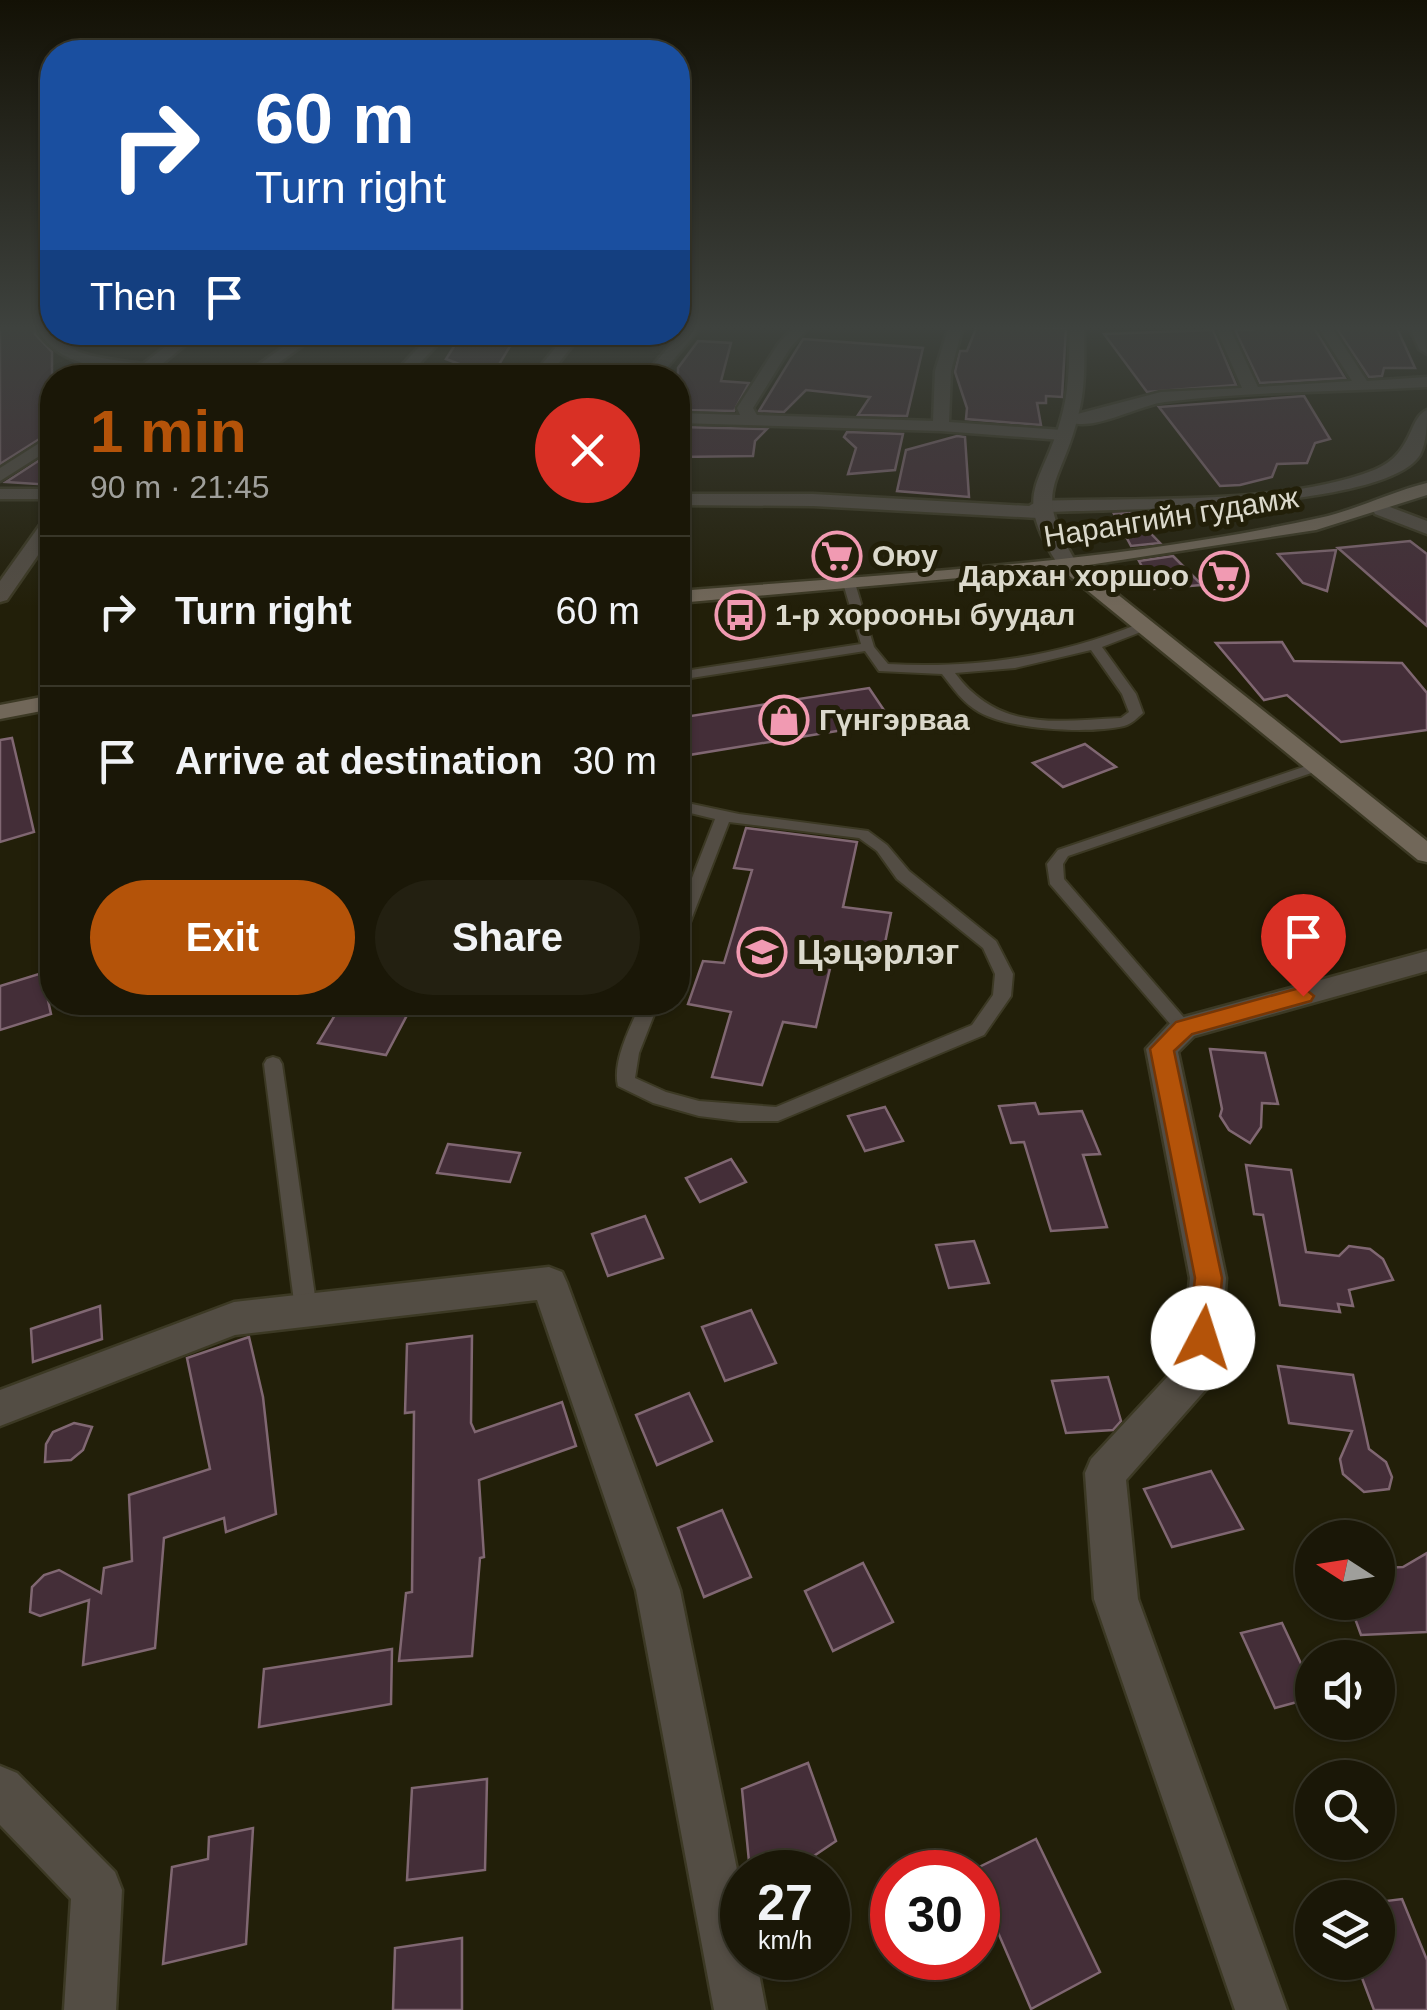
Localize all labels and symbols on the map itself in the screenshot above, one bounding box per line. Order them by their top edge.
street label: Нарангийн гудамж [1041,480,1301,553]
supermarket icon: Оюу [811,530,863,582]
place label: Оюу [872,539,938,572]
supermarket icon: Дархан хоршоо [1198,550,1250,602]
place label: Дархан хоршоо [959,559,1189,592]
bus stop icon: 1-р хорооны буудал [714,589,766,641]
place label: 1-р хорооны буудал [775,598,1075,631]
shop icon: Гүнгэрваа [758,694,810,746]
place label: Гүнгэрваа [819,703,970,736]
pin [1261,894,1346,997]
school or university icon: Цэцэрлэг [736,926,788,978]
place label: Цэцэрлэг [797,932,959,971]
position arrow [1151,1286,1255,1390]
north arrow [1295,1520,1395,1620]
speed limit sign: 30 [870,1850,1000,1980]

